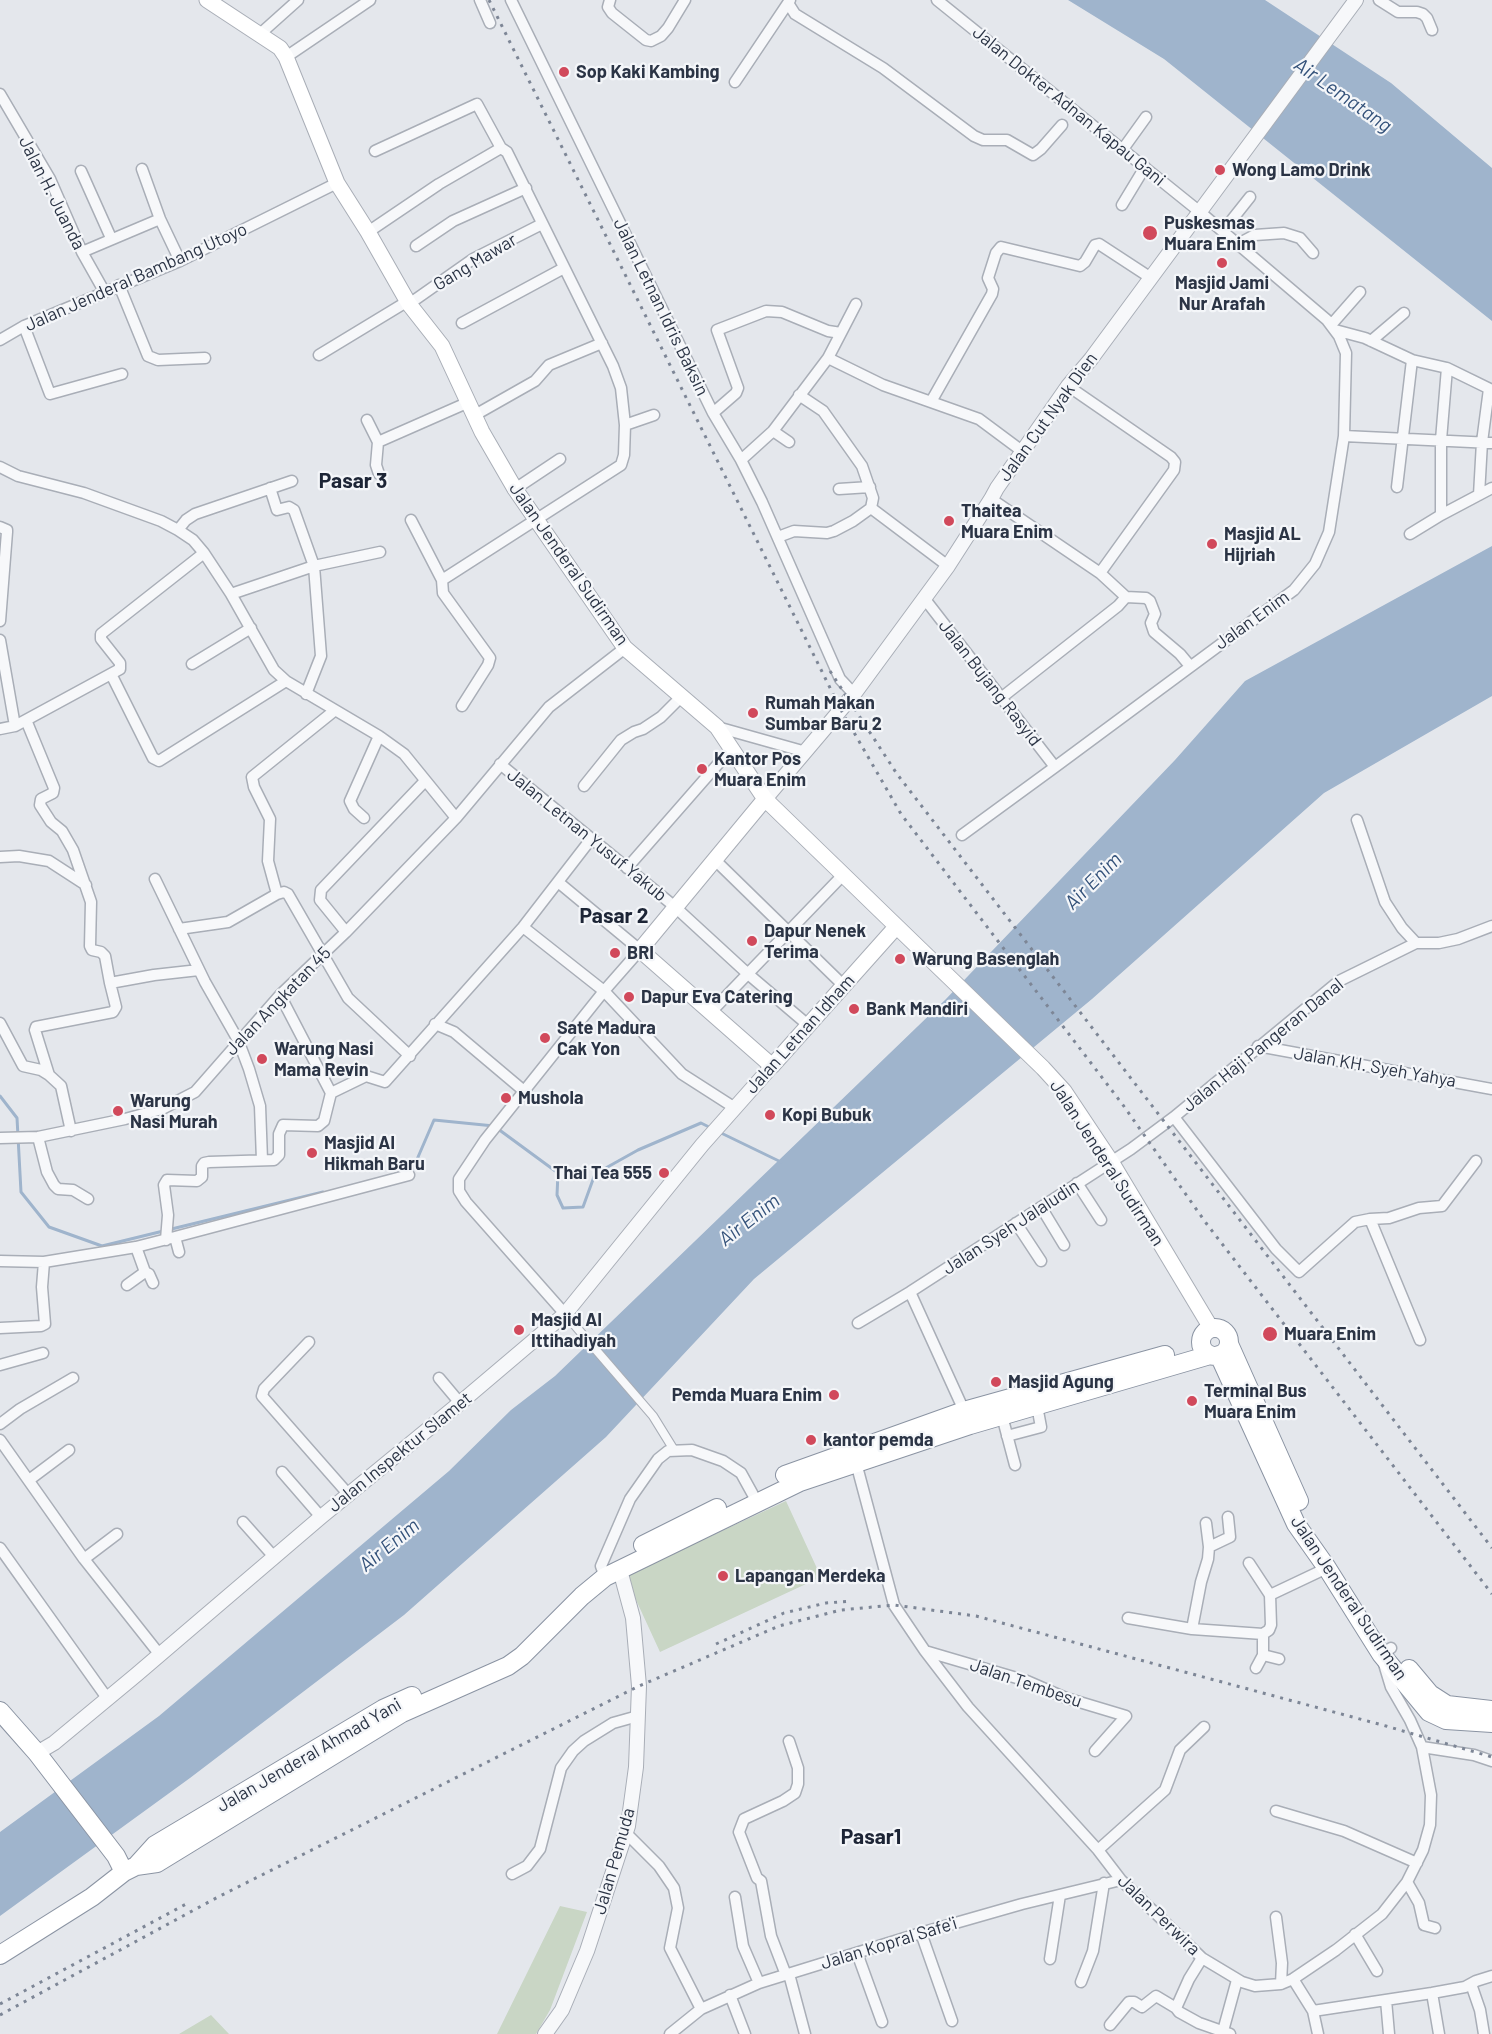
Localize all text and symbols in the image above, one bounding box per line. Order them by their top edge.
street label: Jalan Dokter Adnan Kapau Gani [968,21,1170,191]
water label: Air Lematang [1289,52,1397,138]
place label: Sop Kaki Kambing [576,61,720,83]
marker: Sop Kaki Kambing [557,65,571,79]
street label: Jalan H. Juanda [14,133,90,253]
place label: Wong Lamo Drink [1232,159,1371,181]
marker: Wong Lamo Drink [1213,163,1227,177]
place label: Puskesmas Muara Enim [1164,212,1256,254]
street label: Jalan Letnan Idris Baksin [609,215,713,399]
street label: Jalan Jenderal Bambang Utoyo [21,218,251,336]
marker: Puskesmas Muara Enim [1141,224,1159,242]
street label: Gang Mawar [429,229,521,295]
marker: Masjid Jami Nur Arafah [1215,256,1229,270]
place label: Masjid Jami Nur Arafah [1175,272,1269,314]
street label: Jalan Cut Nyak Dien [994,348,1102,486]
district label: Pasar 3 [319,468,387,494]
street label: Jalan Jenderal Sudirman [505,479,633,649]
place label: Thaitea Muara Enim [961,500,1053,542]
marker: Thaitea Muara Enim [942,514,956,528]
place label: Masjid AL Hijriah [1224,523,1301,566]
marker: Masjid AL Hijriah [1205,537,1219,551]
street label: Jalan Enim [1211,586,1293,654]
street label: Jalan Bujang Rasyid [934,615,1046,751]
place label: Rumah Makan Sumbar Baru 2 [765,692,882,734]
marker: Rumah Makan Sumbar Baru 2 [746,706,760,720]
place label: Kantor Pos Muara Enim [714,748,806,790]
marker: Kantor Pos Muara Enim [695,762,709,776]
street label: Jalan Letnan Yusuf Yakub [503,764,671,906]
water label: Air Enim [1059,847,1127,915]
district label: Pasar 2 [579,903,649,929]
place label: Dapur Nenek Terima [764,920,866,962]
marker: Dapur Nenek Terima [745,934,759,948]
street label: Jalan Angkatan 45 [221,942,335,1060]
place label: BRI [627,942,654,964]
marker: BRI [608,946,622,960]
place label: Warung Basenglah [912,948,1059,970]
marker: Warung Basenglah [893,952,907,966]
street label: Jalan Letnan Idham [741,970,859,1098]
street label: Jalan Haji Pangeran Danal [1178,973,1348,1117]
place label: Dapur Eva Catering [641,986,793,1008]
marker: Dapur Eva Catering [622,990,636,1004]
place label: Bank Mandiri [866,998,968,1020]
marker: Bank Mandiri [847,1002,861,1016]
place label: Sate Madura Cak Yon [557,1017,656,1060]
marker: Sate Madura Cak Yon [538,1031,552,1045]
place label: Warung Nasi Mama Revin [274,1038,373,1080]
street label: Jalan KH. Syeh Yahya [1292,1042,1458,1092]
marker: Warung Nasi Mama Revin [255,1052,269,1066]
street label: Jalan Jenderal Sudirman [1045,1076,1169,1250]
place label: Mushola [518,1087,583,1109]
place label: Warung Nasi Murah [130,1090,218,1132]
marker: Mushola [499,1091,513,1105]
marker: Warung Nasi Murah [111,1104,125,1118]
place label: Kopi Bubuk [782,1104,872,1126]
marker: Kopi Bubuk [763,1108,777,1122]
place label: Masjid Al Hikmah Baru [324,1132,425,1174]
marker: Masjid Al Hikmah Baru [305,1146,319,1160]
place label: Thai Tea 555 [553,1162,652,1184]
marker: Thai Tea 555 [657,1166,671,1180]
street label: Jalan Syeh Jalaludin [939,1175,1083,1279]
water label: Air Enim [714,1189,784,1251]
place label: Masjid Al Ittihadiyah [531,1309,616,1352]
marker: Masjid Al Ittihadiyah [512,1323,526,1337]
place label: Muara Enim [1284,1323,1376,1345]
marker: Muara Enim [1261,1325,1279,1343]
place label: Masjid Agung [1008,1371,1114,1393]
marker: Masjid Agung [989,1375,1003,1389]
place label: Terminal Bus Muara Enim [1204,1380,1307,1422]
place label: Pemda Muara Enim [672,1384,822,1406]
street label: Jalan Inspektur Slamet [324,1387,476,1517]
marker: Pemda Muara Enim [827,1388,841,1402]
marker: Terminal Bus Muara Enim [1185,1394,1199,1408]
place label: kantor pemda [823,1429,933,1451]
marker: kantor pemda [804,1433,818,1447]
street label: Jalan Jenderal Sudirman [1286,1512,1412,1684]
water label: Air Enim [354,1513,424,1577]
place label: Lapangan Merdeka [735,1565,885,1587]
marker: Lapangan Merdeka [716,1569,730,1583]
street label: Jalan Tembesu [967,1654,1085,1712]
street label: Jalan Jenderal Ahmad Yani [213,1693,405,1817]
street label: Jalan Pemuda [588,1805,640,1917]
district label: Pasar1 [841,1824,901,1850]
street label: Jalan Perwira [1113,1870,1205,1960]
street label: Jalan Kopral Safe'i [818,1912,960,1974]

